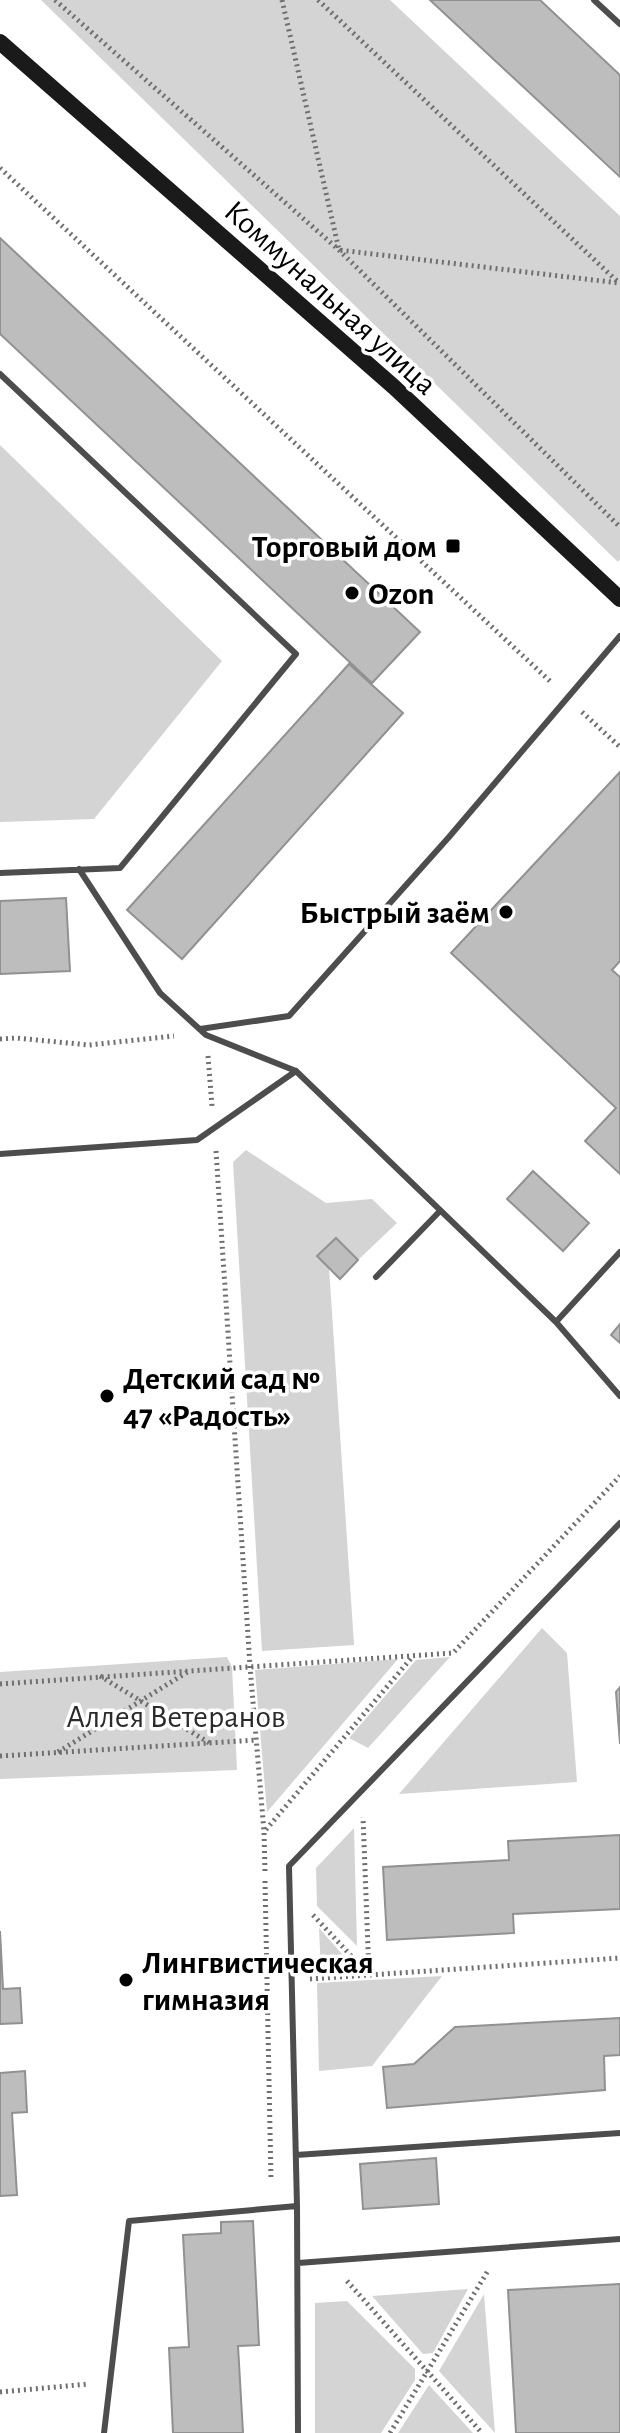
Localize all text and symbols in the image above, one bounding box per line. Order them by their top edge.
street label: Коммунальная улица [218,195,442,401]
place label: Торговый дом [252,531,437,563]
marker: Торговый дом [444,537,462,555]
place label: Ozon [368,578,434,610]
marker: Ozon [343,584,361,602]
place label: Быстрый заём [300,897,490,929]
marker: Быстрый заём [497,903,515,921]
place label: Детский сад № 47 «Радость» [123,1363,320,1432]
marker: Детский сад № 47 «Радость» [98,1387,116,1405]
park label: Аллея Ветеранов [66,1701,286,1733]
place label: Лингвистическая гимназия [142,1947,374,2016]
marker: Лингвистическая гимназия [117,1971,135,1989]

